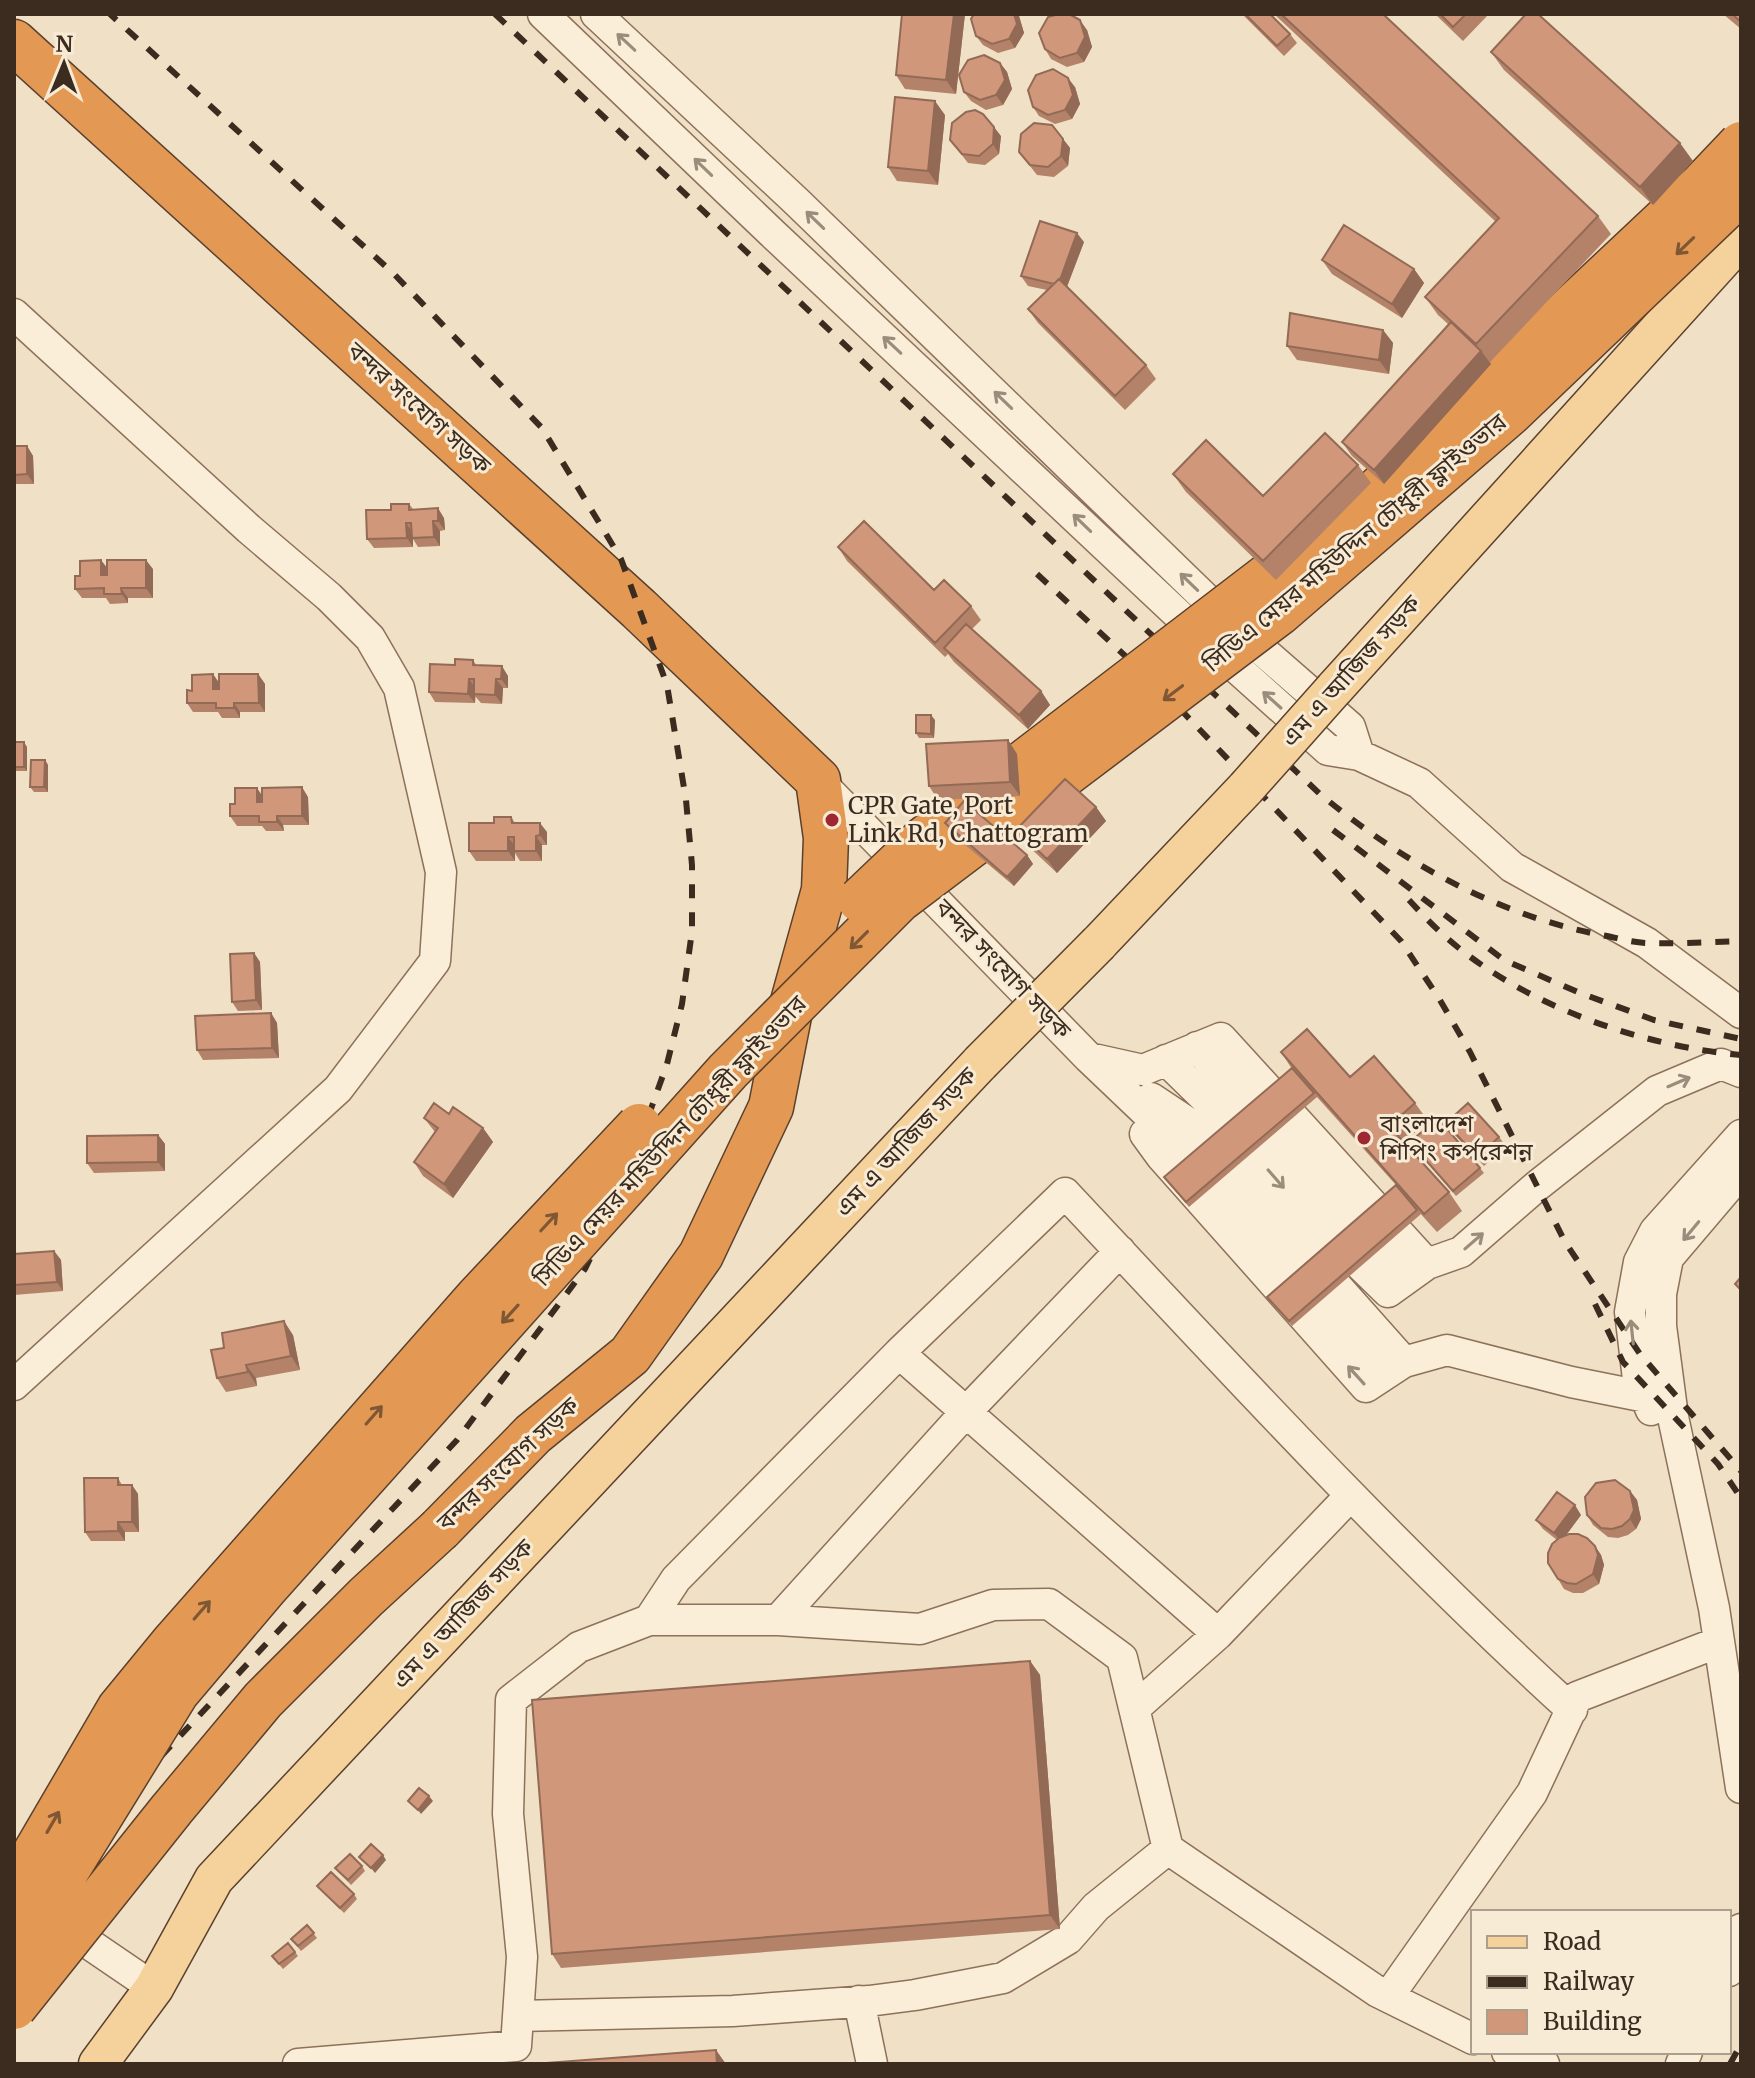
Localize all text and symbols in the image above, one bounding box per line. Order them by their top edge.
north arrow [24,24,104,104]
text: N [55,30,74,58]
one-way arrow [616,32,636,51]
one-way arrow [694,158,713,177]
one-way arrow [806,211,826,230]
one-way arrow [1675,236,1695,255]
street label: বন্দর সংযোগ সড়ক [340,334,498,481]
one-way arrow [882,335,902,354]
one-way arrow [993,391,1013,410]
street label: সিডিএ মেয়র মহিউদ্দিন চৌধুরী ফ্লাইওভার [1196,406,1513,679]
one-way arrow [1072,513,1092,532]
one-way arrow [1180,573,1199,592]
street label: এম এ আজিজ সড়ক [1274,588,1427,753]
one-way arrow [1163,684,1184,701]
one-way arrow [1263,691,1283,709]
place label: CPR Gate, Port Link Rd, Chattogram [848,790,1089,849]
marker: CPR Gate, Port Link Rd, Chattogram [823,811,841,829]
street label: বন্দর সংযোগ সড়ক [928,891,1078,1046]
one-way arrow [850,930,869,949]
street label: সিডিএ মেয়র মহিউদ্দিন চৌধুরী ফ্লাইওভার [526,988,813,1293]
street label: এম এ আজিজ সড়ক [828,1060,983,1223]
one-way arrow [1667,1074,1691,1089]
place label: বাংলাদেশ শিপিং কর্পরেশন [1379,1108,1533,1167]
marker: বাংলাদেশ শিপিং কর্পরেশন [1355,1129,1373,1147]
one-way arrow [1267,1168,1285,1188]
one-way arrow [539,1212,558,1232]
one-way arrow [1682,1221,1700,1241]
one-way arrow [1463,1232,1483,1250]
one-way arrow [501,1304,519,1324]
one-way arrow [1625,1319,1640,1346]
one-way arrow [1347,1365,1365,1385]
street label: বন্দর সংযোগ সড়ক [429,1390,586,1538]
one-way arrow [365,1405,383,1425]
street label: এম এ আজিজ সড়ক [385,1532,540,1695]
one-way arrow [193,1600,211,1620]
one-way arrow [45,1811,61,1834]
legend [1471,1910,1731,2054]
text: Road [1543,1926,1601,1957]
text: Railway [1543,1966,1634,1997]
text: Building [1543,2006,1642,2037]

